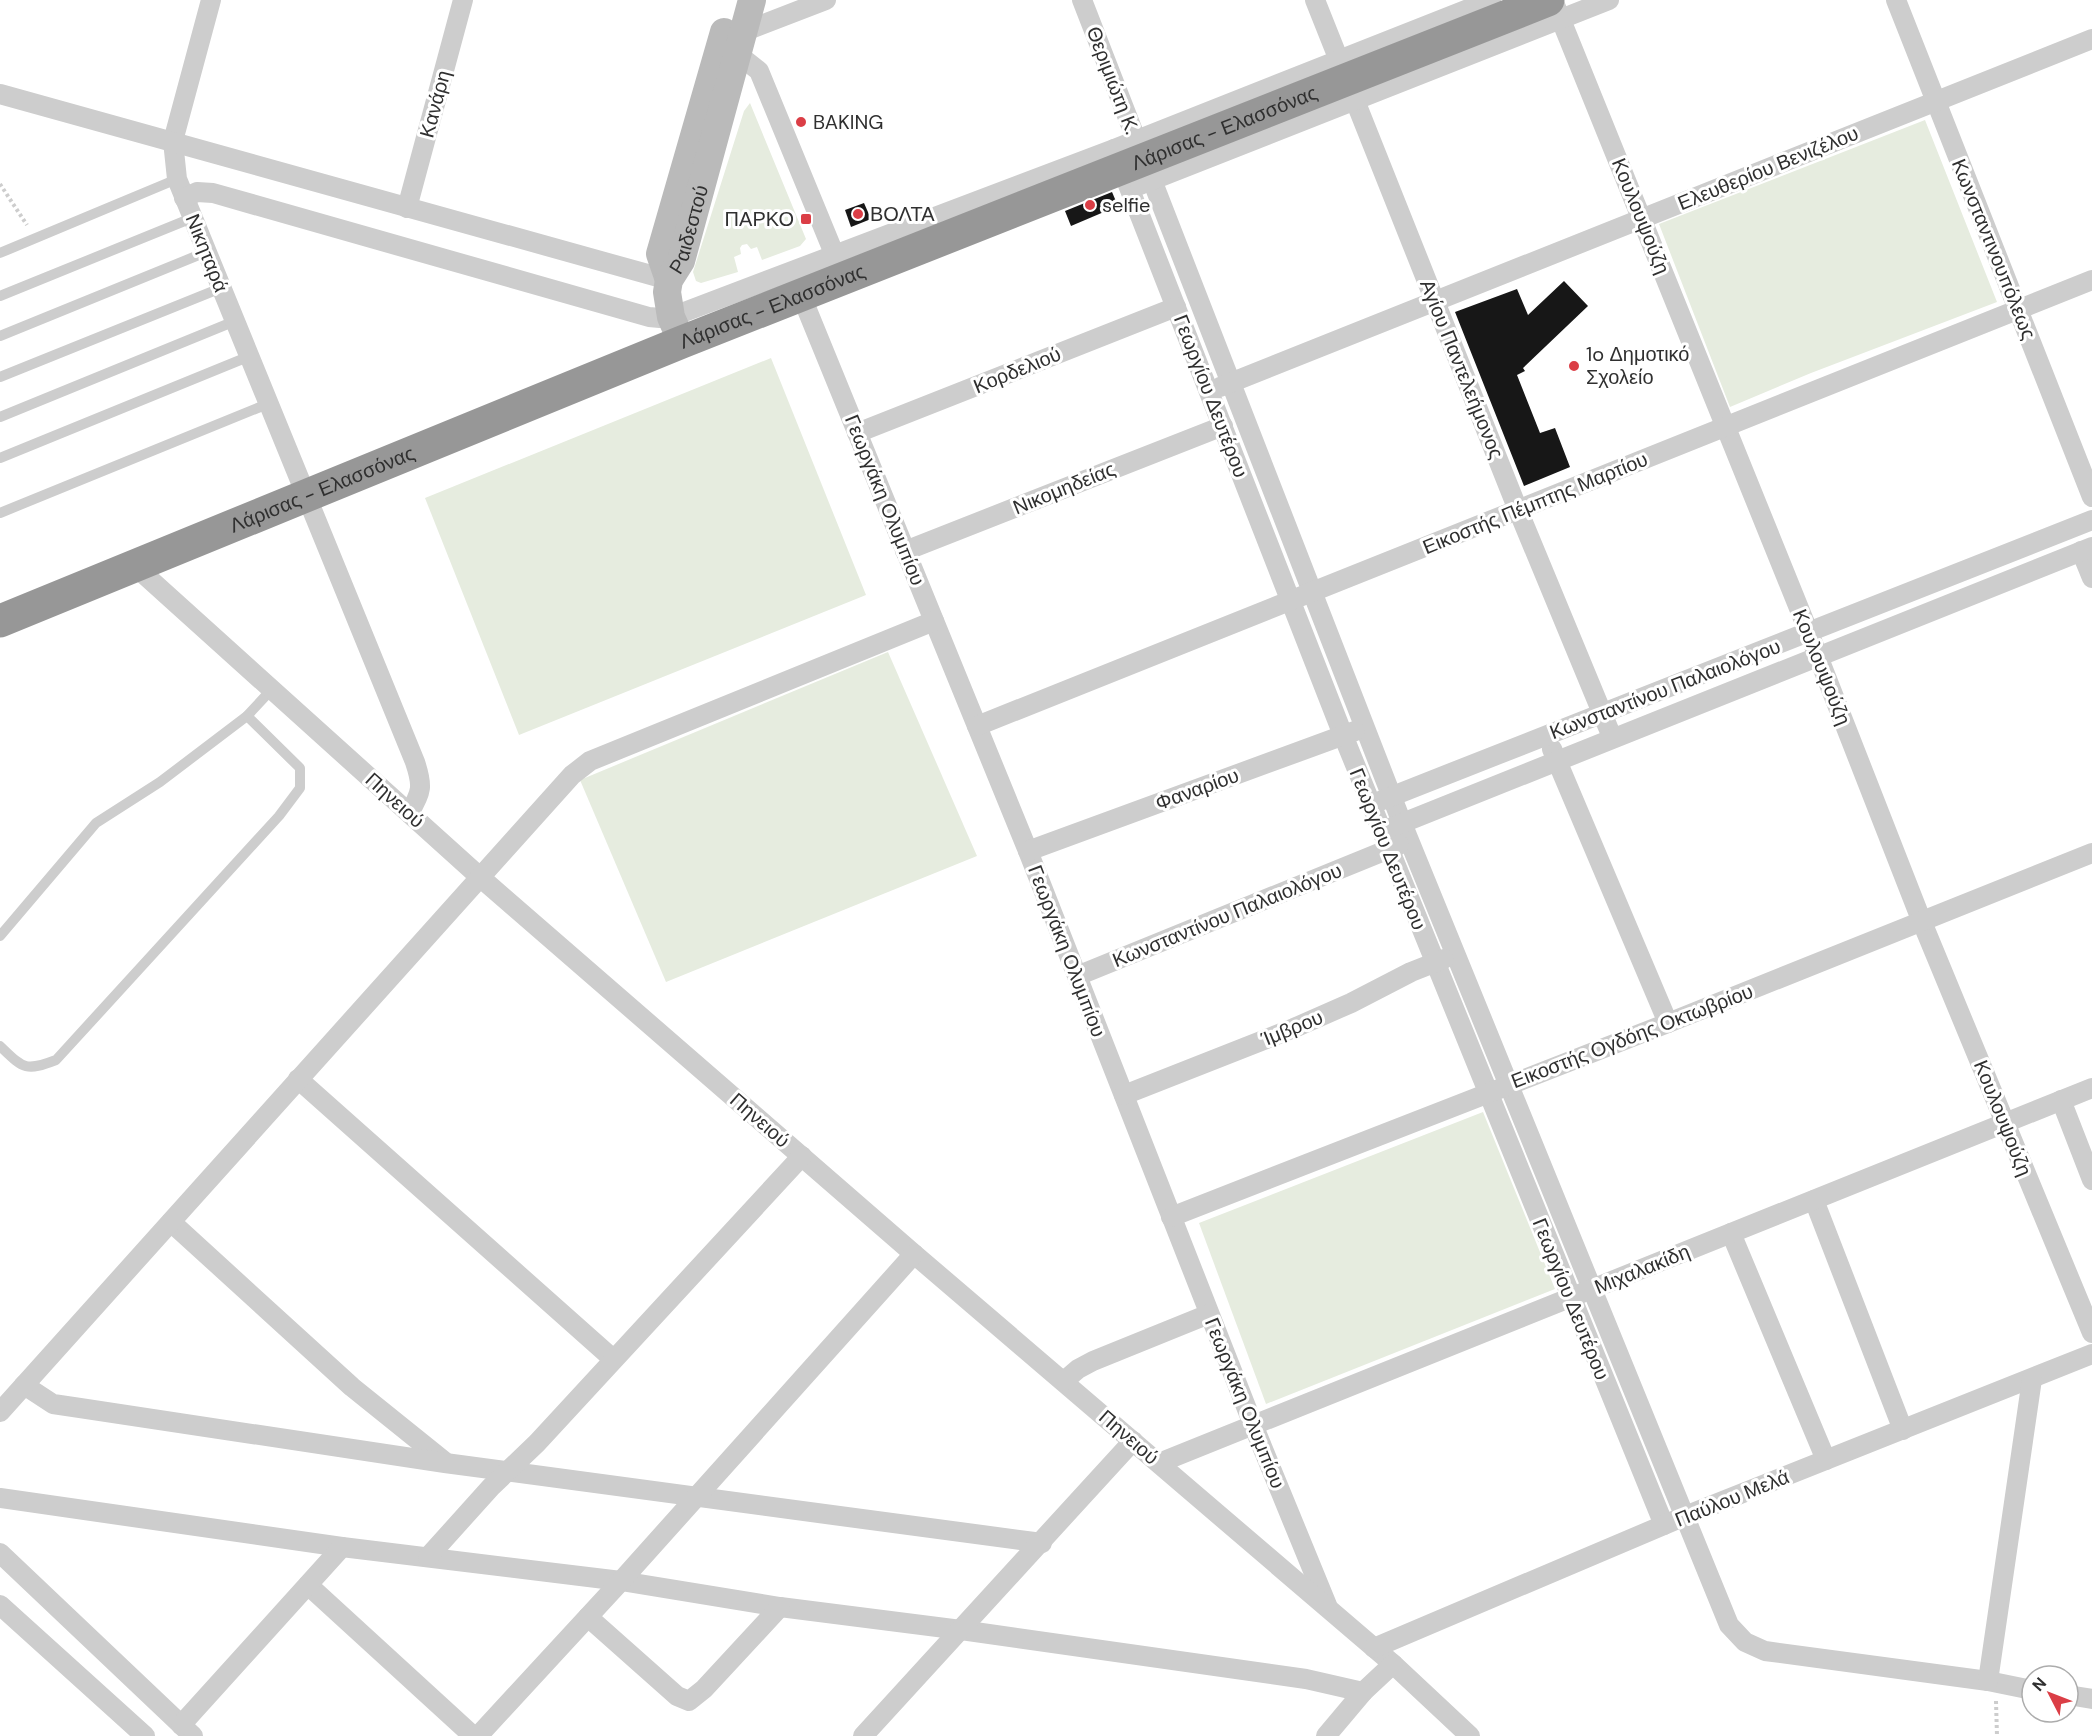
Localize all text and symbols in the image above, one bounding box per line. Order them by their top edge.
street label: Θεριμιώτη Κ. [1081,22,1145,138]
street label: Κανάρη [414,67,456,141]
street label: Λάρισας - Ελασσόνας [1128,79,1321,176]
place label: BAKING [813,109,883,135]
marker: BAKING [794,115,808,129]
street label: Ελευθερίου Βενιζέλου [1674,120,1862,216]
street label: Κουλουψούζη [1606,154,1676,278]
street label: Κωνσταντινουπόλεως [1946,155,2042,343]
street label: Ραιδεστού [663,182,714,279]
place label: selfie [1102,192,1150,218]
marker: selfie [1083,198,1097,212]
place label: ΒΟΛΤΑ [870,201,935,227]
place label: ΠΑΡΚΟ [725,206,794,232]
marker: ΒΟΛΤΑ [851,207,865,221]
street label: Νικηταρά [180,210,234,296]
marker: ΠΑΡΚΟ [799,212,813,226]
street label: Λάρισας - Ελασσόνας [676,258,869,355]
street label: Αγίου Παντελεήμονος [1414,276,1510,463]
street label: Γεωργίου Δευτέρου [1168,311,1254,481]
street label: Κορδελιού [969,341,1065,399]
place label: 1o Δημοτικό Σχολείο [1586,341,1690,390]
marker: 1o Δημοτικό Σχολείο [1567,359,1581,373]
street label: Γεωργάκη Ολυμπίου [839,411,931,589]
street label: Λάρισας - Ελασσόνας [226,440,419,539]
street label: Εικοστής Πέμπτης Μαρτίου [1419,446,1651,560]
street label: Νικομηδείας [1009,456,1119,520]
street label: Κουλουψούζη [1787,605,1857,729]
street label: Κωνσταντίνου Παλαιολόγου [1546,633,1784,745]
street label: Φαναρίου [1152,762,1242,816]
street label: Γεωργίου Δευτέρου [1344,764,1432,934]
street label: Πηνειού [360,767,430,833]
street label: Κωνσταντίνου Παλαιολόγου [1108,857,1346,973]
street label: Γεωργάκη Ολυμπίου [1022,861,1112,1041]
street label: Εικοστής Ογδόης Οκτωβρίου [1507,978,1757,1094]
street label: Ίμβρου [1256,1004,1327,1052]
street label: Κουλουψούζη [1968,1056,2038,1180]
street label: Πηνειού [725,1087,795,1153]
street label: Γεωργίου Δευτέρου [1527,1214,1615,1384]
street label: Μιχαλακίδη [1590,1238,1694,1300]
street label: Γεωργάκη Ολυμπίου [1199,1314,1291,1492]
street label: Πηνειού [1094,1404,1164,1470]
street label: Παύλου Μελά [1671,1463,1793,1533]
north arrow [2020,1664,2080,1724]
text: N [2028,1673,2051,1696]

